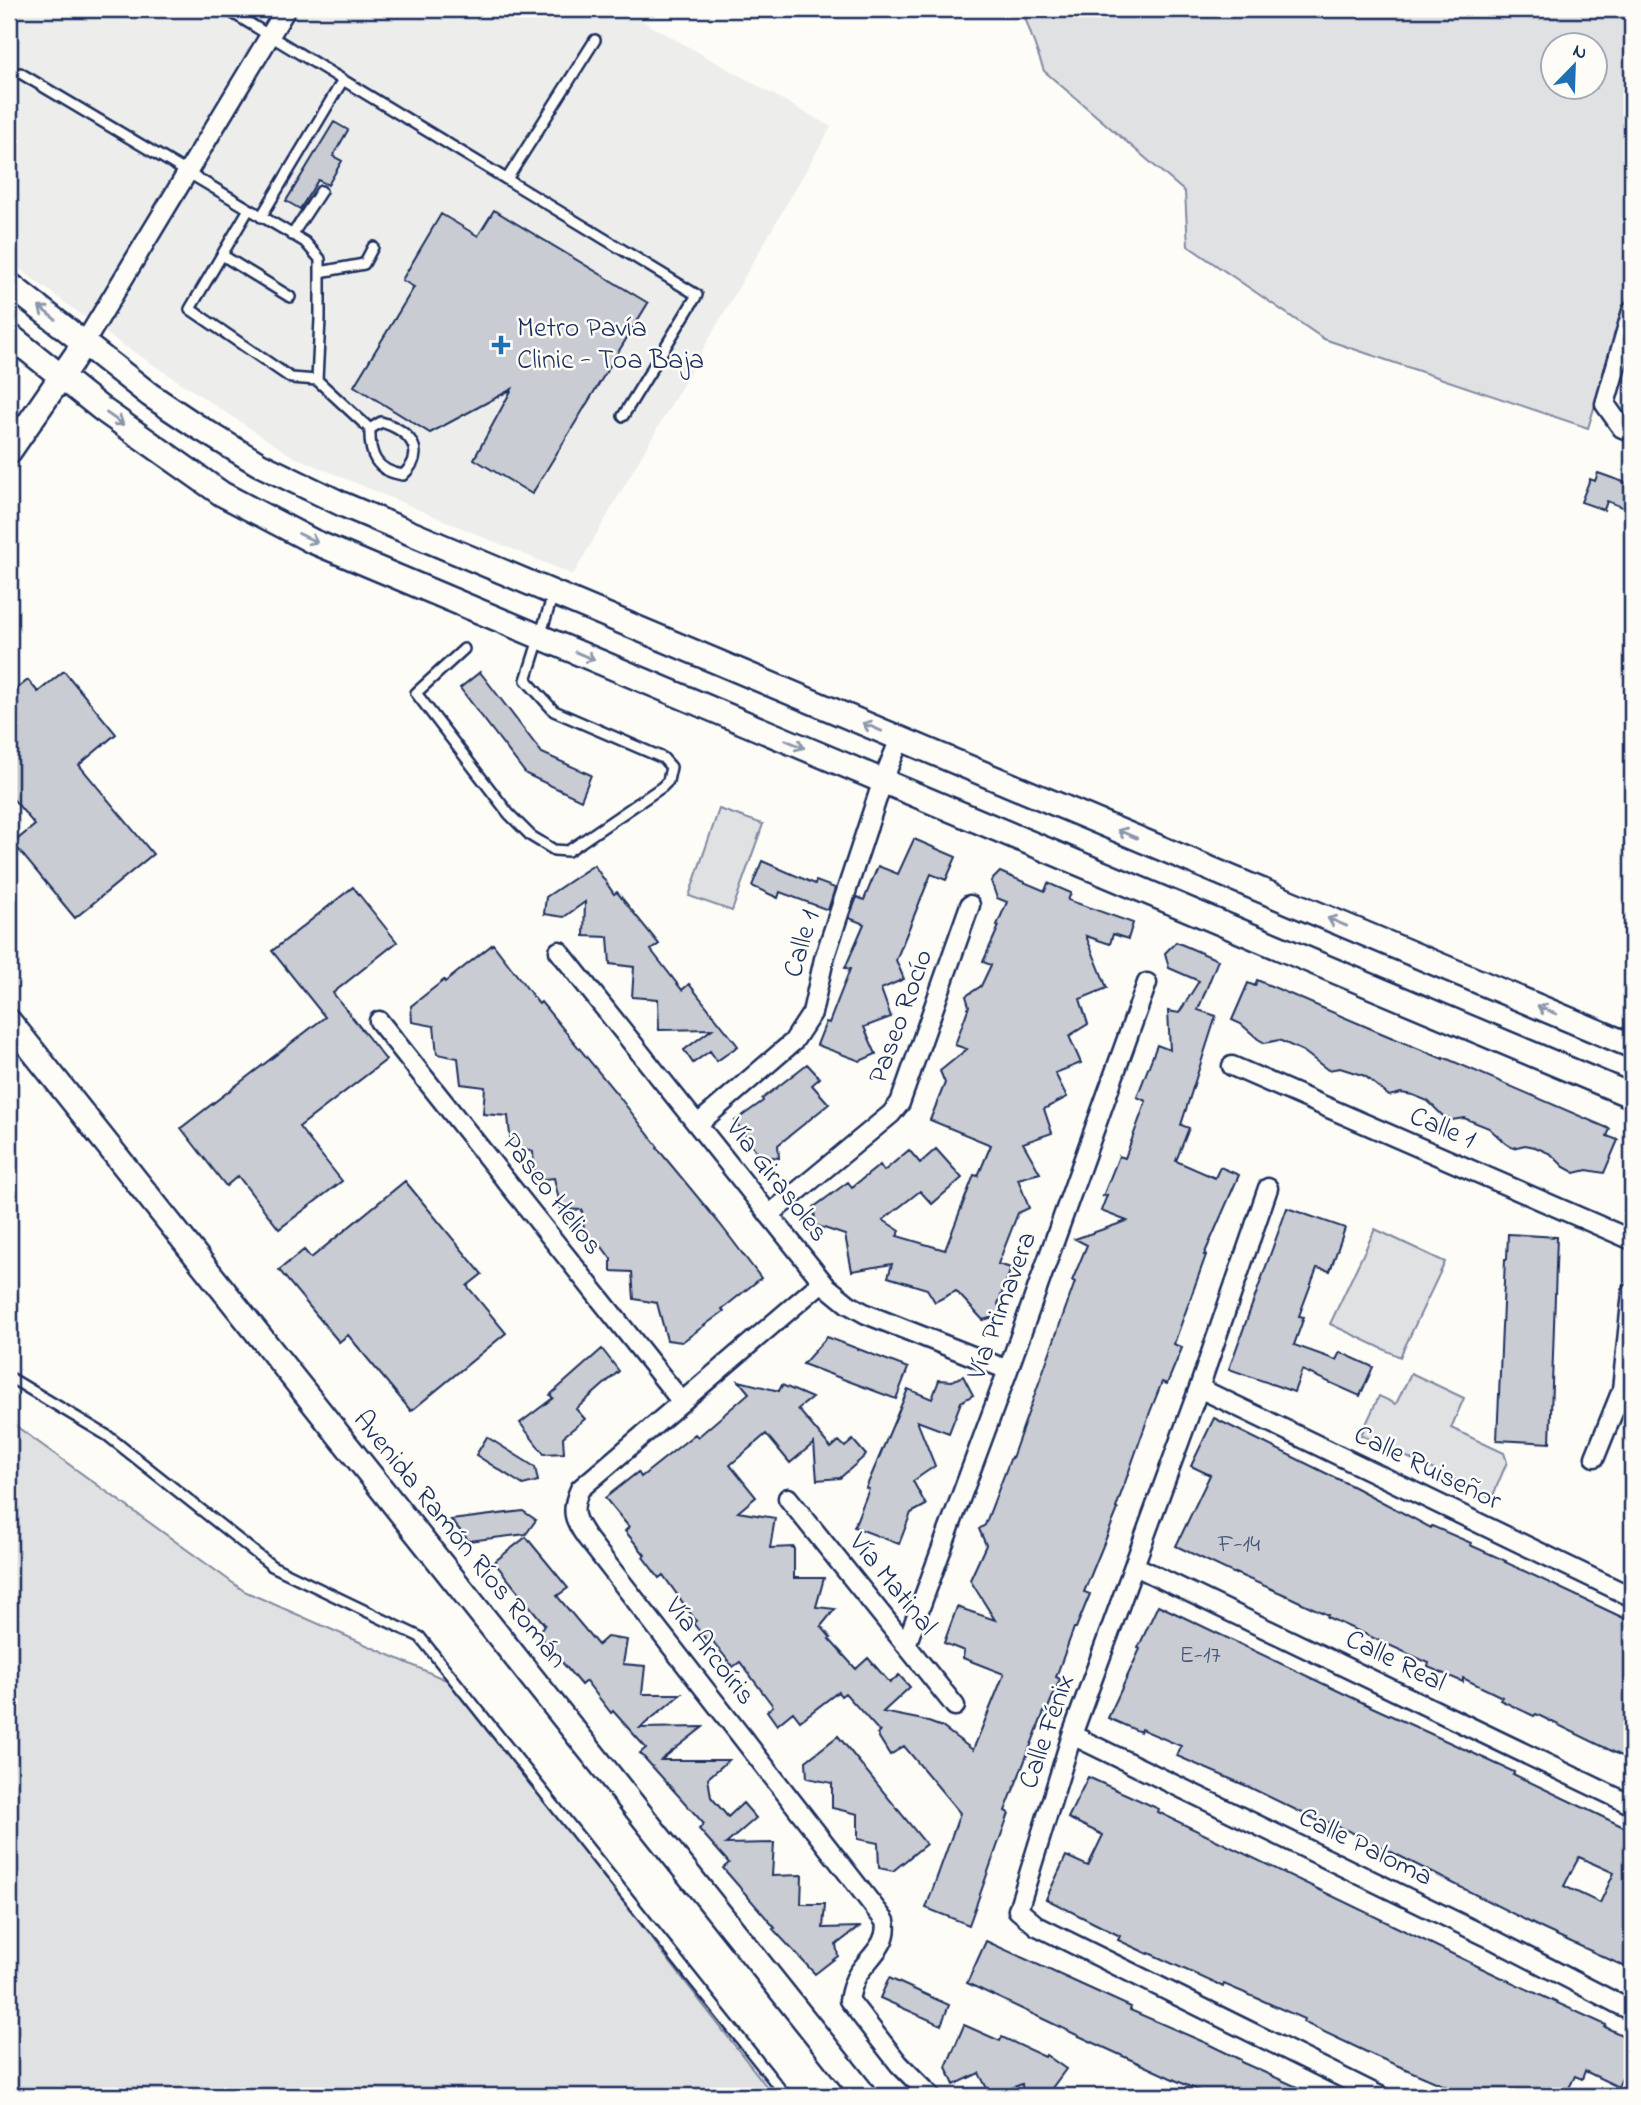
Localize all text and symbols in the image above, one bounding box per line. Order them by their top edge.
north arrow [1540,32,1610,102]
text: N [1568,38,1591,68]
one-way arrow [38,305,57,320]
place label: Metro Pavía Clinic - Toa Baja [517,309,704,382]
marker: Metro Pavía Clinic - Toa Baja [491,335,511,355]
one-way arrow [105,412,124,426]
one-way arrow [297,532,318,546]
one-way arrow [574,650,595,663]
one-way arrow [862,720,883,733]
one-way arrow [784,738,805,751]
one-way arrow [1117,827,1138,840]
street label: Calle 1 [774,905,832,983]
one-way arrow [1327,915,1348,928]
street label: Paseo Rocío [859,944,945,1090]
one-way arrow [1536,1003,1558,1016]
street label: Calle 1 [1403,1097,1482,1161]
street label: Vía Girasoles [714,1109,838,1252]
street label: Paseo Helios [490,1125,612,1265]
street label: Vía Primavera [957,1226,1049,1387]
street label: Avenida Ramón Ríos Román [342,1402,576,1678]
street label: Calle Ruiseñor [1346,1416,1508,1523]
street label: Vía Matinal [837,1524,946,1645]
house number: F-14 [1217,1528,1260,1563]
street label: Vía Arcoíris [653,1588,764,1715]
street label: Calle Real [1338,1620,1452,1704]
house number: E-17 [1179,1639,1221,1674]
street label: Calle Fénix [1009,1669,1087,1795]
street label: Calle Paloma [1291,1798,1439,1898]

